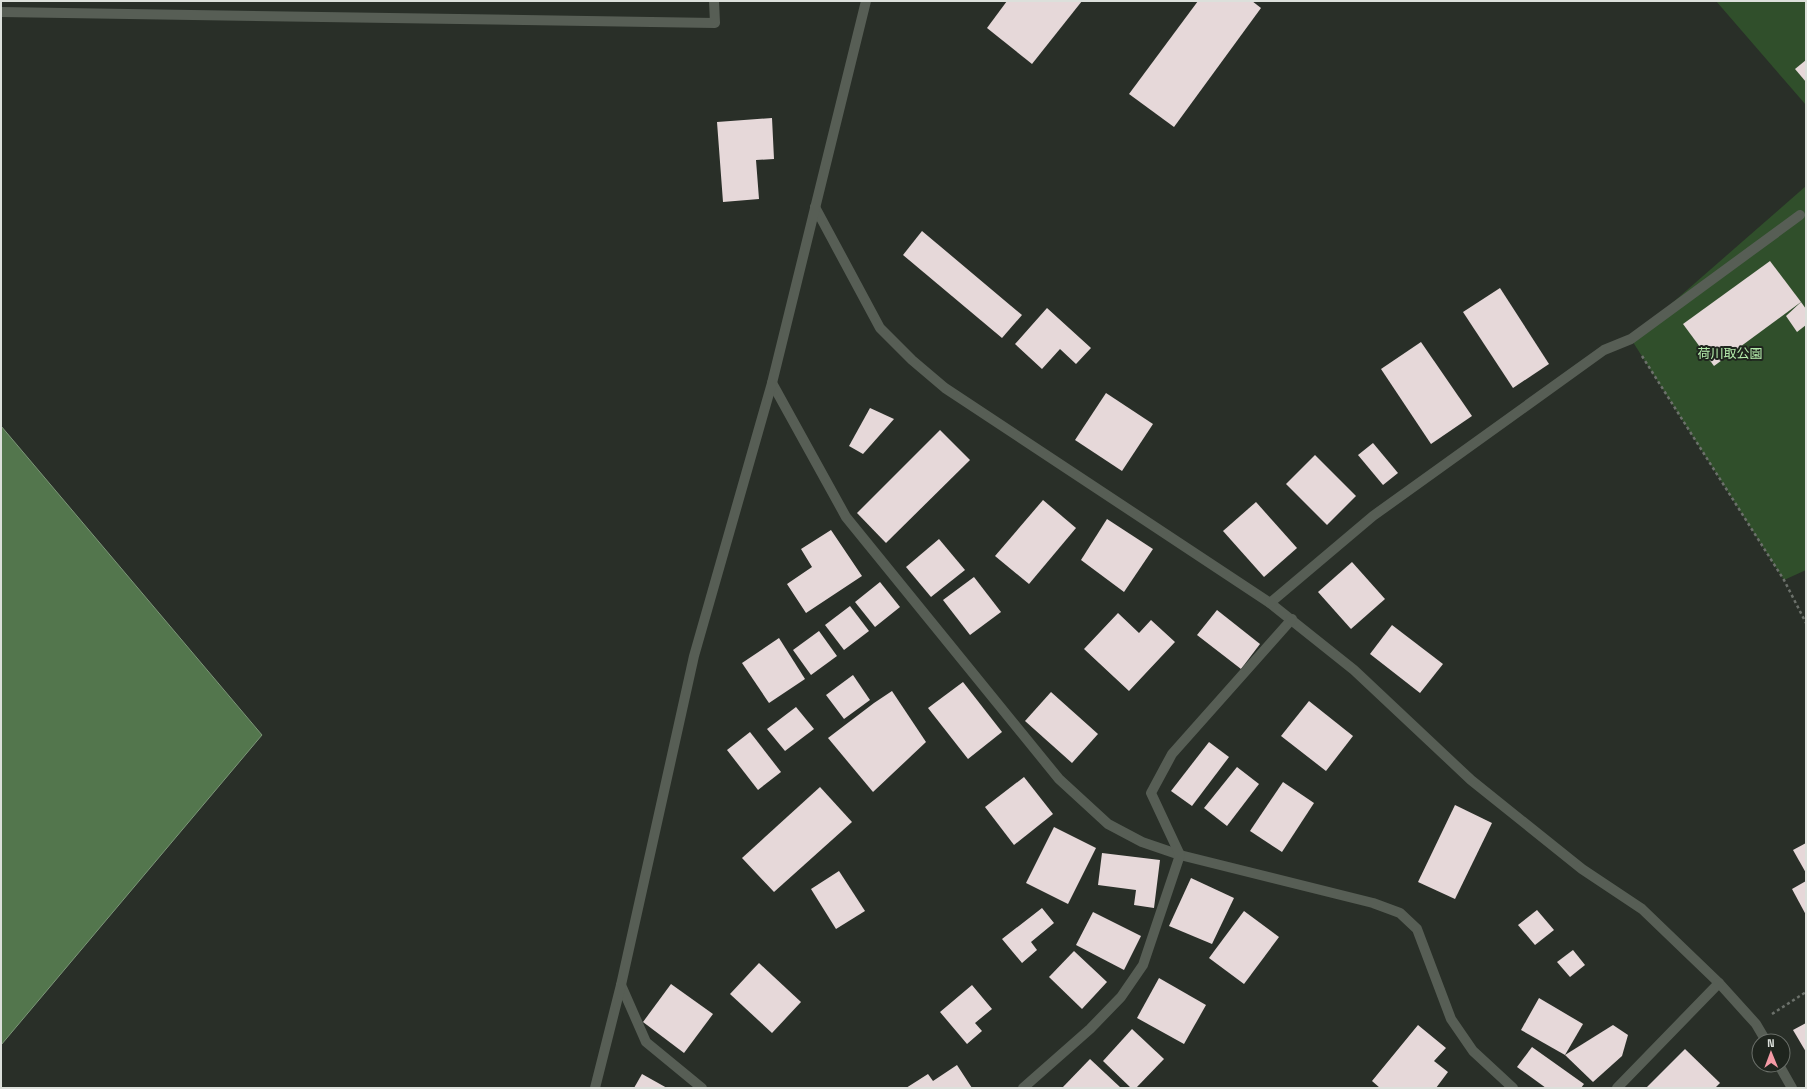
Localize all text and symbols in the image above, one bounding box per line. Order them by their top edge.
park label: 荷川取公園 [1697,345,1763,362]
north arrow [1751,1033,1791,1073]
text: N [1767,1036,1775,1050]

